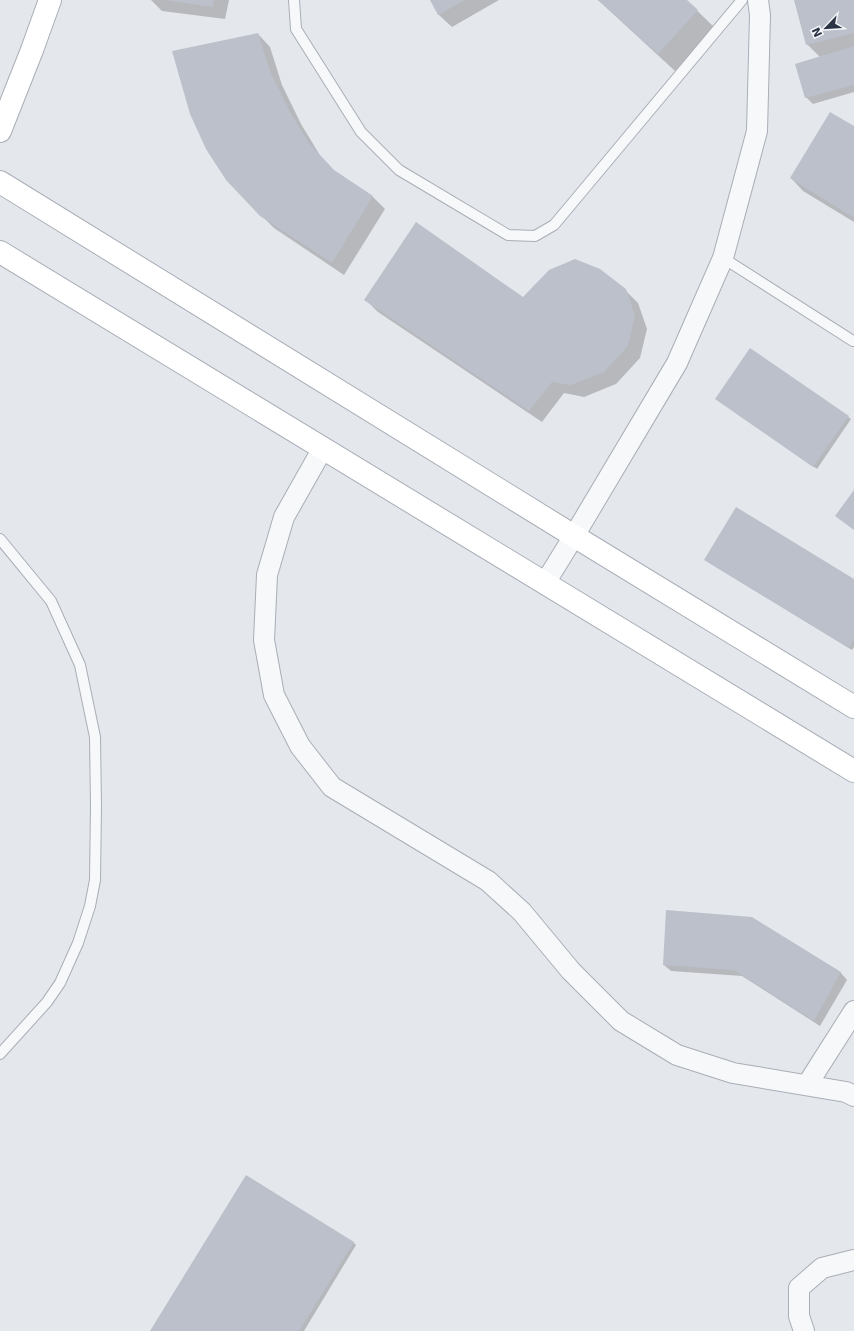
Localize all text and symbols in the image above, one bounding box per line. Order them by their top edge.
north arrow [806,8,846,48]
text: N [810,25,825,39]

